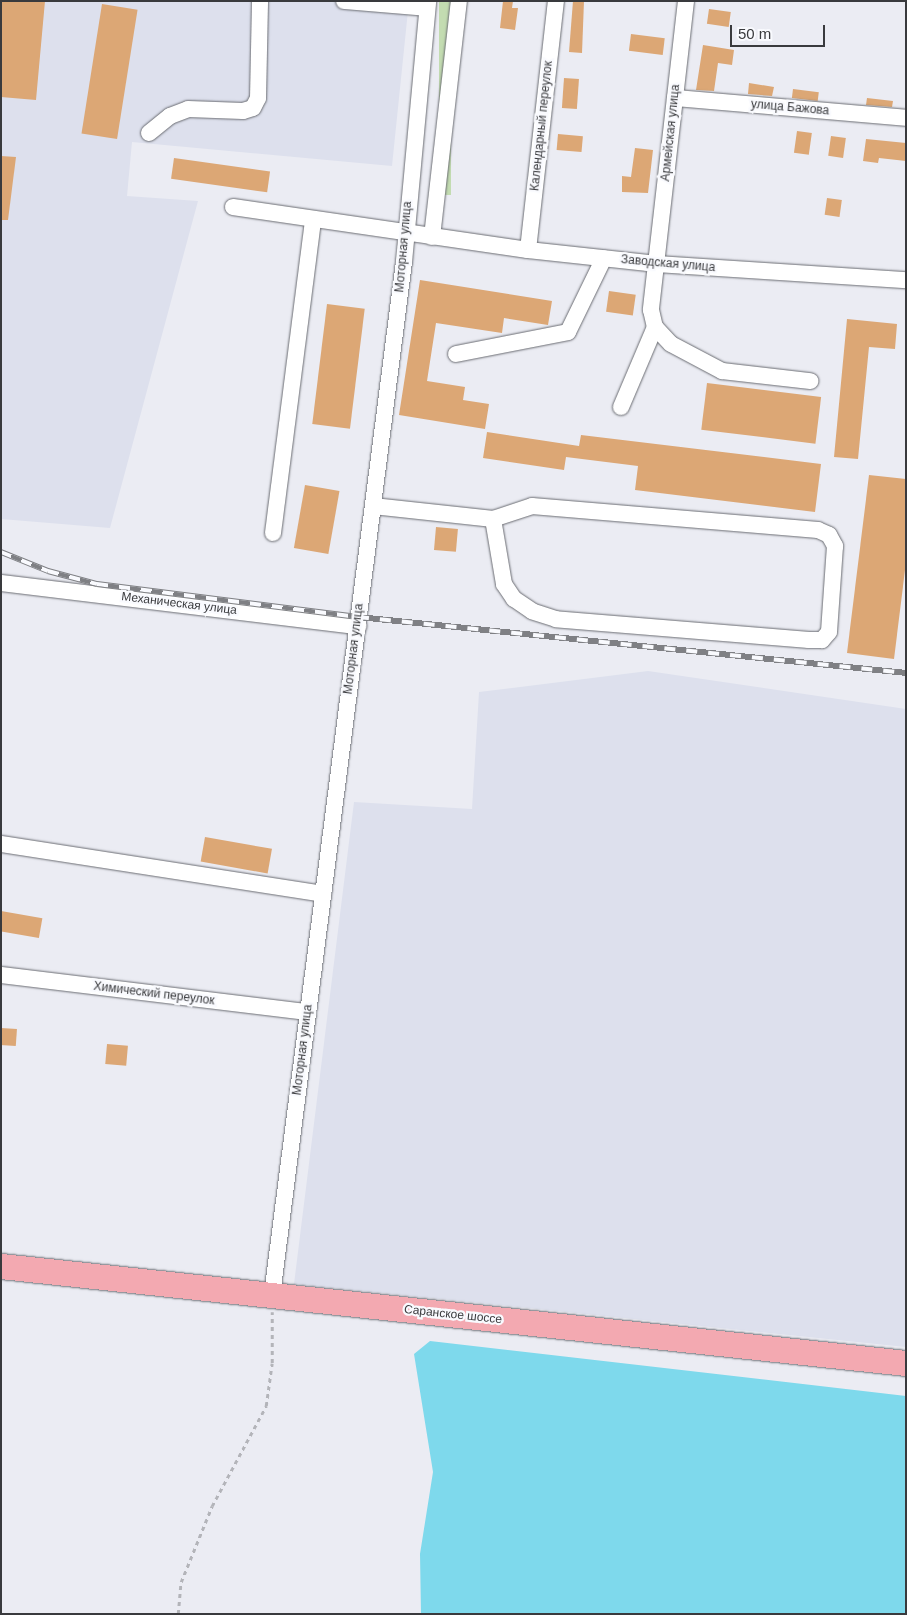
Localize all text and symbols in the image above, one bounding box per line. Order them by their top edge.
scale bar [732,15,827,47]
text: 50 m [738,25,771,42]
street label: Календарный переулок [528,60,556,192]
street label: Армейская улица [659,84,683,182]
street label: улица Бажова [750,97,830,119]
street label: Моторная улица [393,201,415,293]
street label: Заводская улица [620,253,716,275]
street label: Механическая улица [120,590,238,618]
street label: Моторная улица [341,603,367,695]
street label: Химический переулок [93,979,215,1009]
street label: Моторная улица [290,1004,316,1096]
street label: Саранское шоссе [403,1303,503,1327]

